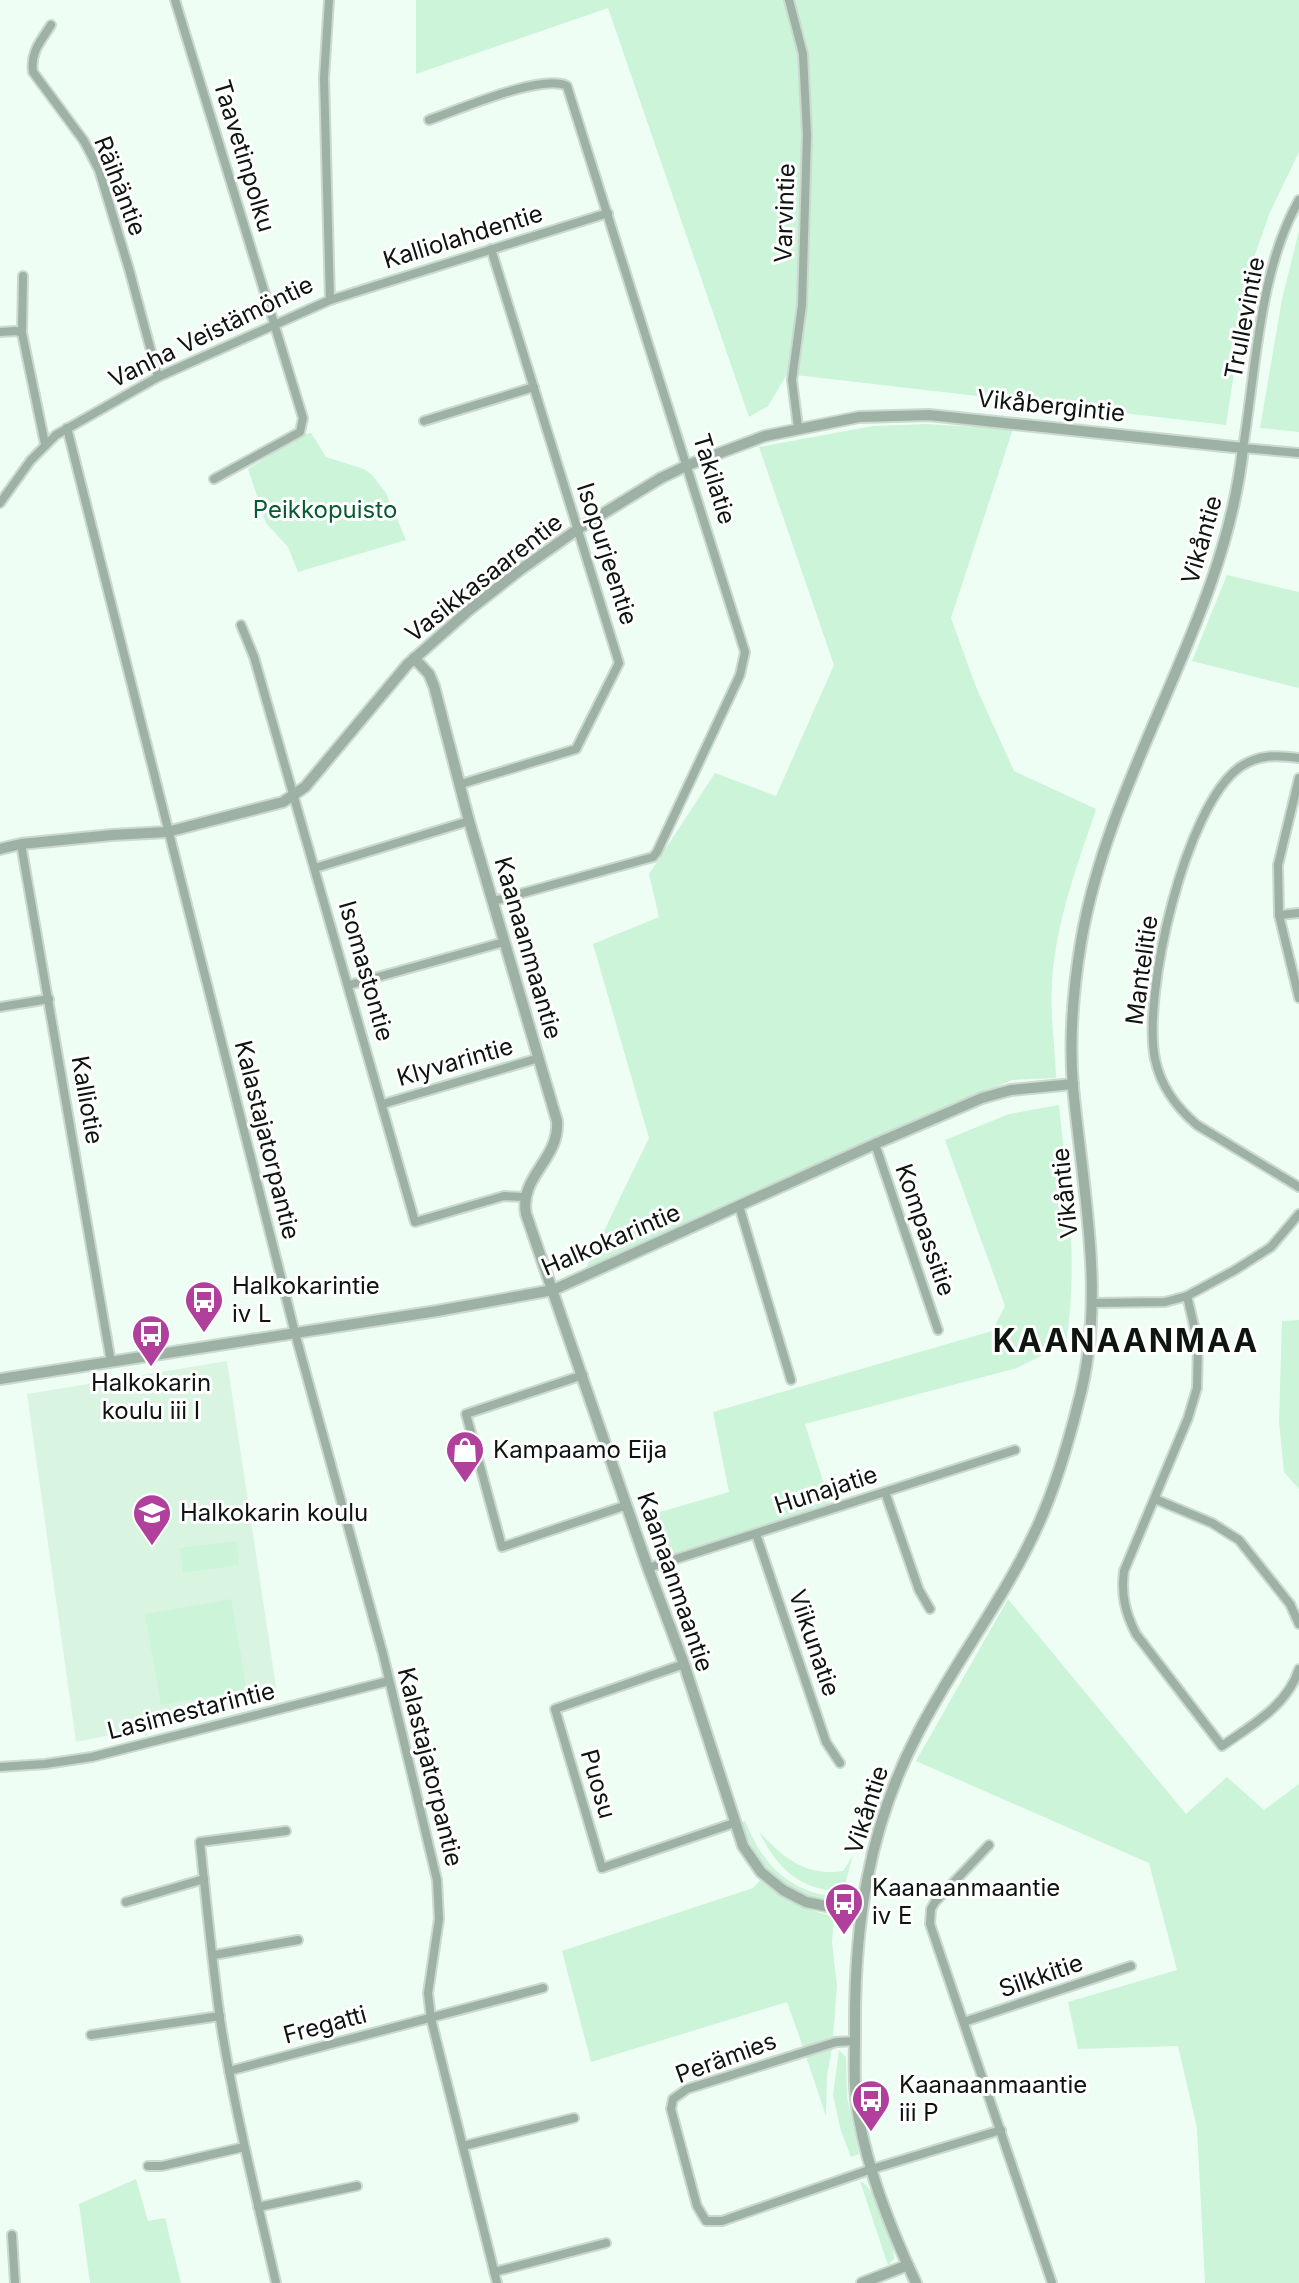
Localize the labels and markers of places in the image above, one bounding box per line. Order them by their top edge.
place label: Halkokarintie iv L [232,1271,380,1328]
bus stop icon: Halkokarintie iv L [183,1279,225,1334]
bus stop icon: Halkokarin koulu iii I [130,1313,172,1368]
place label: Halkokarin koulu iii I [91,1368,211,1425]
shop icon: Kampaamo Eija [444,1429,486,1484]
place label: Kampaamo Eija [493,1435,667,1464]
school or university icon: Halkokarin koulu [131,1492,173,1547]
place label: Halkokarin koulu [180,1498,368,1527]
place label: Kaanaanmaantie iv E [872,1873,1060,1930]
bus stop icon: Kaanaanmaantie iv E [823,1881,865,1936]
place label: Kaanaanmaantie iii P [899,2070,1087,2127]
bus stop icon: Kaanaanmaantie iii P [850,2078,892,2133]

